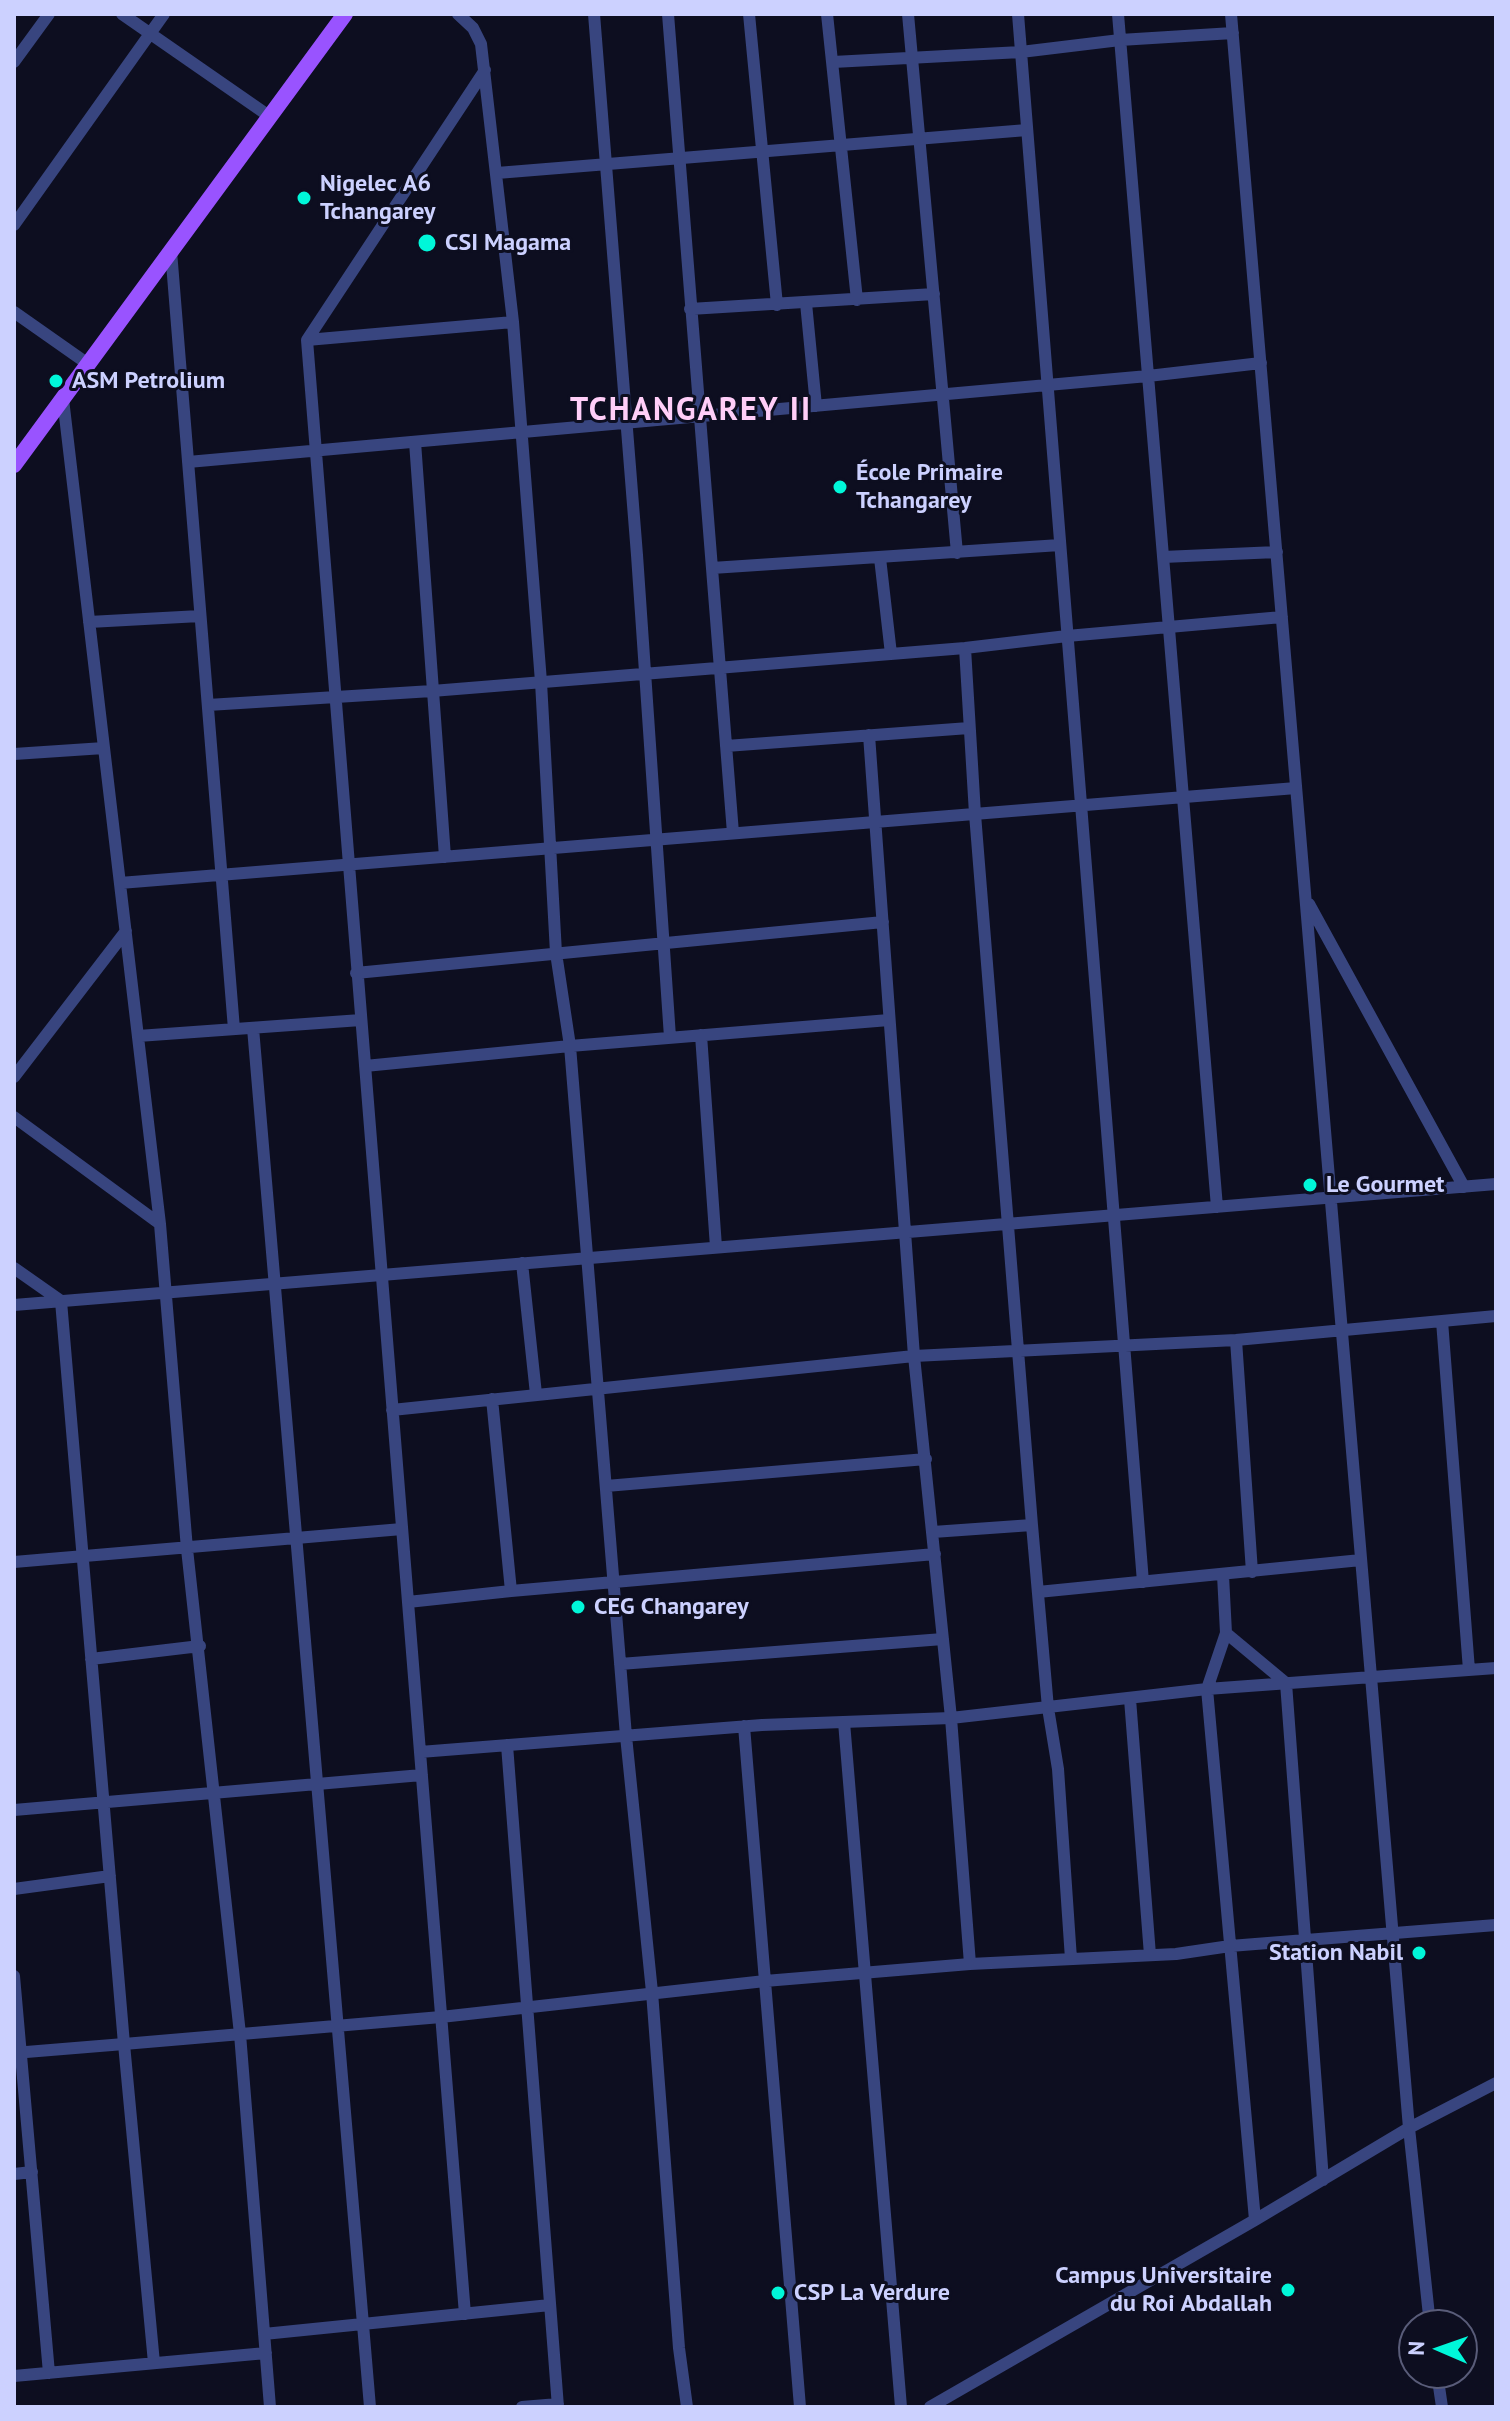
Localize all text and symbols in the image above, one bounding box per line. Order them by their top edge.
place label: Nigelec A6 Tchangarey [320,170,436,226]
marker: Nigelec A6 Tchangarey [295,189,313,207]
place label: CSI Magama [445,229,571,257]
marker: CSI Magama [416,232,438,254]
place label: ASM Petrolium [72,367,225,395]
marker: ASM Petrolium [47,372,65,390]
district label: TCHANGAREY II [570,392,812,430]
place label: École Primaire Tchangarey [856,459,1003,515]
marker: École Primaire Tchangarey [831,478,849,496]
place label: Le Gourmet [1326,1171,1444,1199]
marker: Le Gourmet [1301,1176,1319,1194]
place label: CEG Changarey [594,1593,749,1621]
marker: CEG Changarey [569,1598,587,1616]
place label: Station Nabil [1269,1939,1403,1967]
marker: Station Nabil [1410,1944,1428,1962]
place label: Campus Universitaire du Roi Abdallah [1055,2262,1272,2318]
place label: CSP La Verdure [794,2279,950,2307]
marker: Campus Universitaire du Roi Abdallah [1279,2281,1297,2299]
marker: CSP La Verdure [769,2284,787,2302]
north arrow [1398,2309,1478,2389]
text: N [1402,2341,1430,2356]

